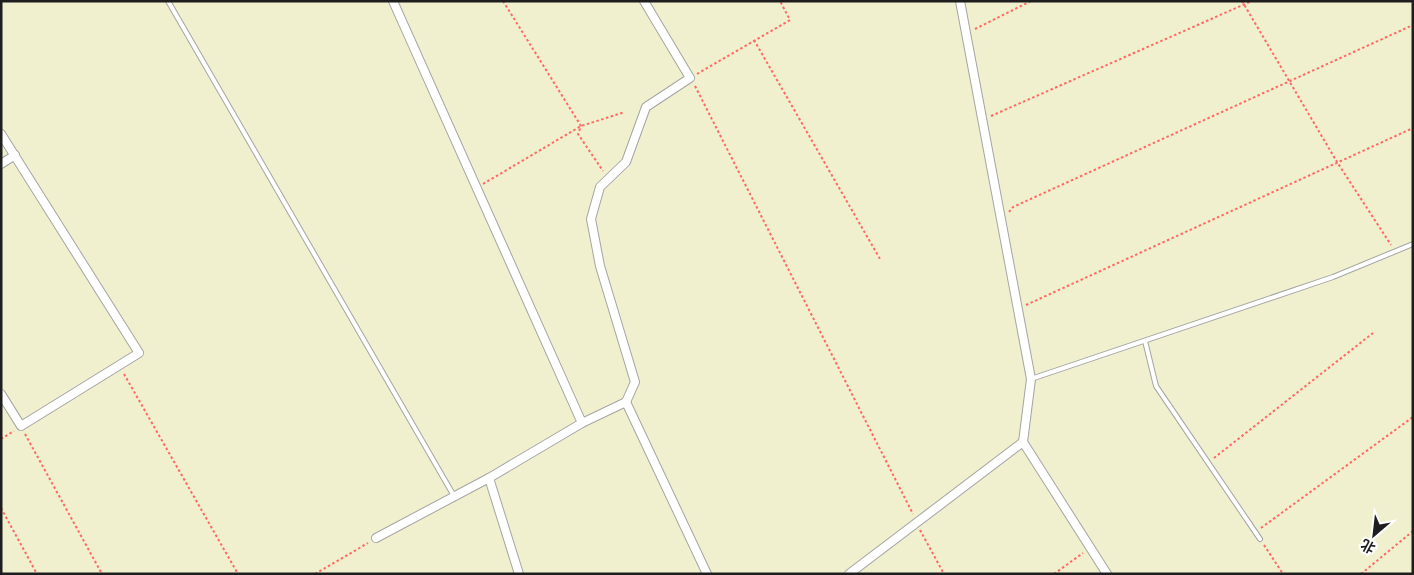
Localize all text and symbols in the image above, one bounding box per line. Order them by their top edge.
north arrow [1349,510,1399,560]
text: 北 [1357,535,1378,558]

